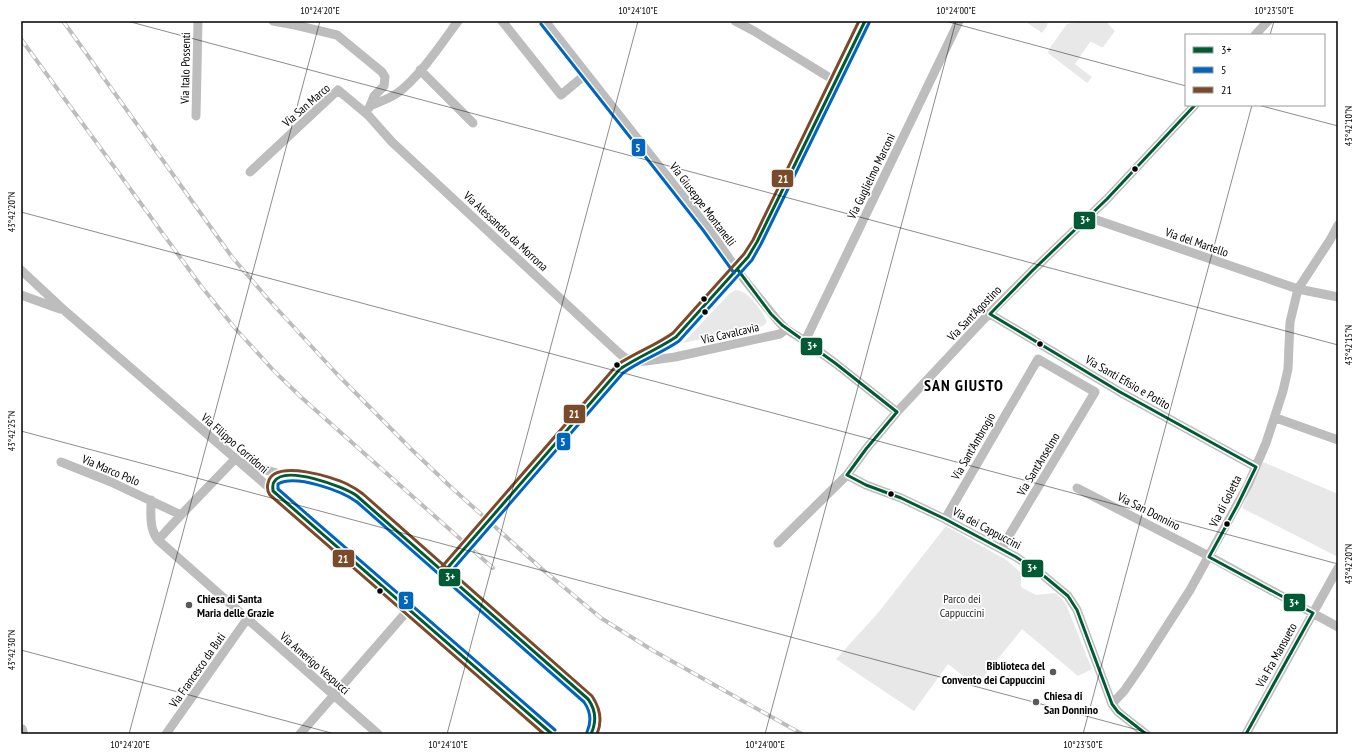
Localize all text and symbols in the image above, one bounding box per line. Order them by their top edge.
text: 10°24'20"E [300,4,340,17]
text: 10°24'10"E [618,4,658,17]
text: 10°24'00"E [936,4,976,17]
text: 10°23'50"E [1254,4,1294,17]
street label: Via Italo Possenti [177,32,193,105]
legend [1185,34,1325,106]
text: 3+ [1221,42,1231,57]
text: 5 [1221,62,1226,77]
street label: Via San Marco [278,80,333,130]
text: 21 [1221,82,1232,97]
text: 43°42'10"N [1342,106,1355,146]
street label: Via Guglielmo Marconi [843,131,898,222]
line badge: 5 [631,138,646,157]
text: 5 [635,141,641,155]
street label: Via Giuseppe Montanelli [666,158,739,249]
unlabelled marker [1130,164,1140,174]
line badge: 21 [771,169,794,188]
text: 21 [778,172,788,186]
street label: Via Alessandro da Morrona [460,187,552,274]
text: 43°42'20"N [5,192,18,232]
line badge: 3+ [1073,211,1096,230]
text: 3+ [1080,213,1090,227]
street label: Via del Martello [1162,224,1231,260]
street label: Via Sant'Agostino [943,282,1004,345]
unlabelled marker [699,294,709,304]
unlabelled marker [700,307,710,317]
street label: Via Cavalcavia [699,319,761,347]
text: 43°42'15"N [1342,325,1355,365]
line badge: 3+ [800,337,823,356]
text: 3+ [807,339,817,353]
unlabelled marker [1035,339,1045,349]
street label: Via Santi Efisio e Potito [1082,351,1173,412]
unlabelled marker [612,360,622,370]
district label: SAN GIUSTO [924,375,1004,395]
line badge: 21 [563,404,586,424]
text: 21 [569,407,579,421]
street label: Via Filippo Corridoni [197,409,272,476]
street label: Via Sant'Ambrogio [947,410,998,483]
text: 43°42'25"N [5,411,18,451]
street label: Via Sant'Anselmo [1013,430,1063,499]
line badge: 5 [556,432,571,451]
text: 5 [560,435,566,449]
street label: Via Marco Polo [79,451,142,489]
street label: Via di Goletta [1205,472,1245,530]
street label: Via San Donnino [1114,488,1183,533]
unlabelled marker [886,489,896,499]
street label: Via dei Cappuccini [949,503,1024,552]
unlabelled marker [1222,519,1232,529]
text: 43°42'20"N [1342,544,1355,584]
line badge: 21 [332,549,355,568]
text: 21 [338,552,348,566]
line badge: 3+ [1021,559,1044,578]
text: 3+ [1027,561,1037,575]
line badge: 3+ [438,568,461,587]
text: 3+ [445,570,455,584]
unlabelled marker [375,586,385,596]
place label: Chiesa di Santa Maria delle Grazie [197,591,274,620]
line badge: 5 [398,591,414,610]
park label: Parco dei Cappuccini [940,591,984,620]
text: 5 [403,593,409,607]
line badge: 3+ [1283,593,1306,612]
text: 3+ [1289,596,1299,610]
marker: Chiesa di Santa Maria delle Grazie [184,600,194,610]
street label: Via Fra Mansueto [1252,620,1300,691]
street label: Via Amerigo Vespucci [276,628,353,697]
text: 43°42'30"N [5,630,18,670]
street label: Via Francesco da Buti [165,630,228,711]
place label: Biblioteca del Convento dei Cappuccini [942,658,1045,687]
marker: Biblioteca del Convento dei Cappuccini [1048,667,1058,677]
place label: Chiesa di San Donnino [1044,688,1099,717]
marker: Chiesa di San Donnino [1031,697,1041,707]
text: 10°24'20"E [110,738,150,751]
text: 10°24'10"E [428,738,468,751]
text: 10°24'00"E [745,738,785,751]
text: 10°23'50"E [1063,738,1103,751]

